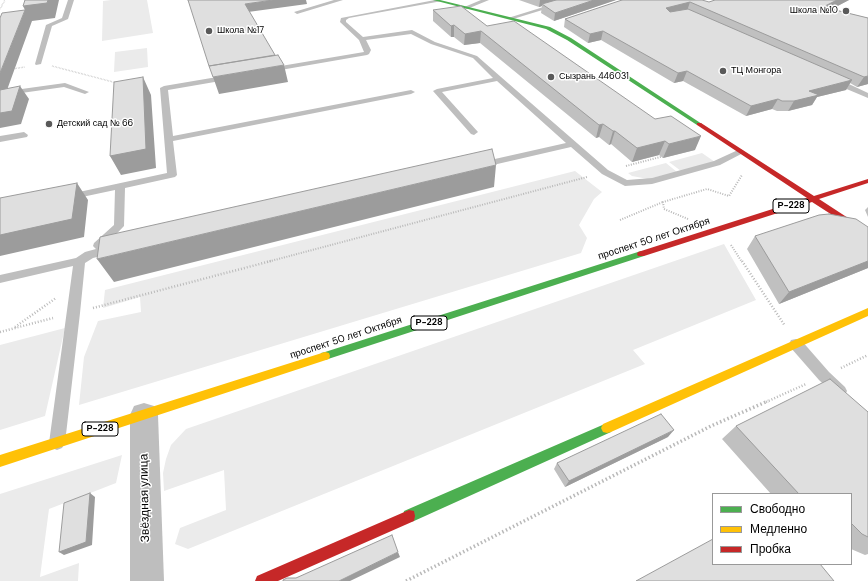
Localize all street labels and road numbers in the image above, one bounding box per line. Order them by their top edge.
road number: Р-228 [773,199,809,213]
street label: проспект 50 лет Октября [597,215,711,263]
street label: проспект 50 лет Октября [289,314,403,362]
road number: Р-228 [411,316,447,330]
road number: Р-228 [82,422,118,436]
street label: Звёздная улица [137,454,153,542]

